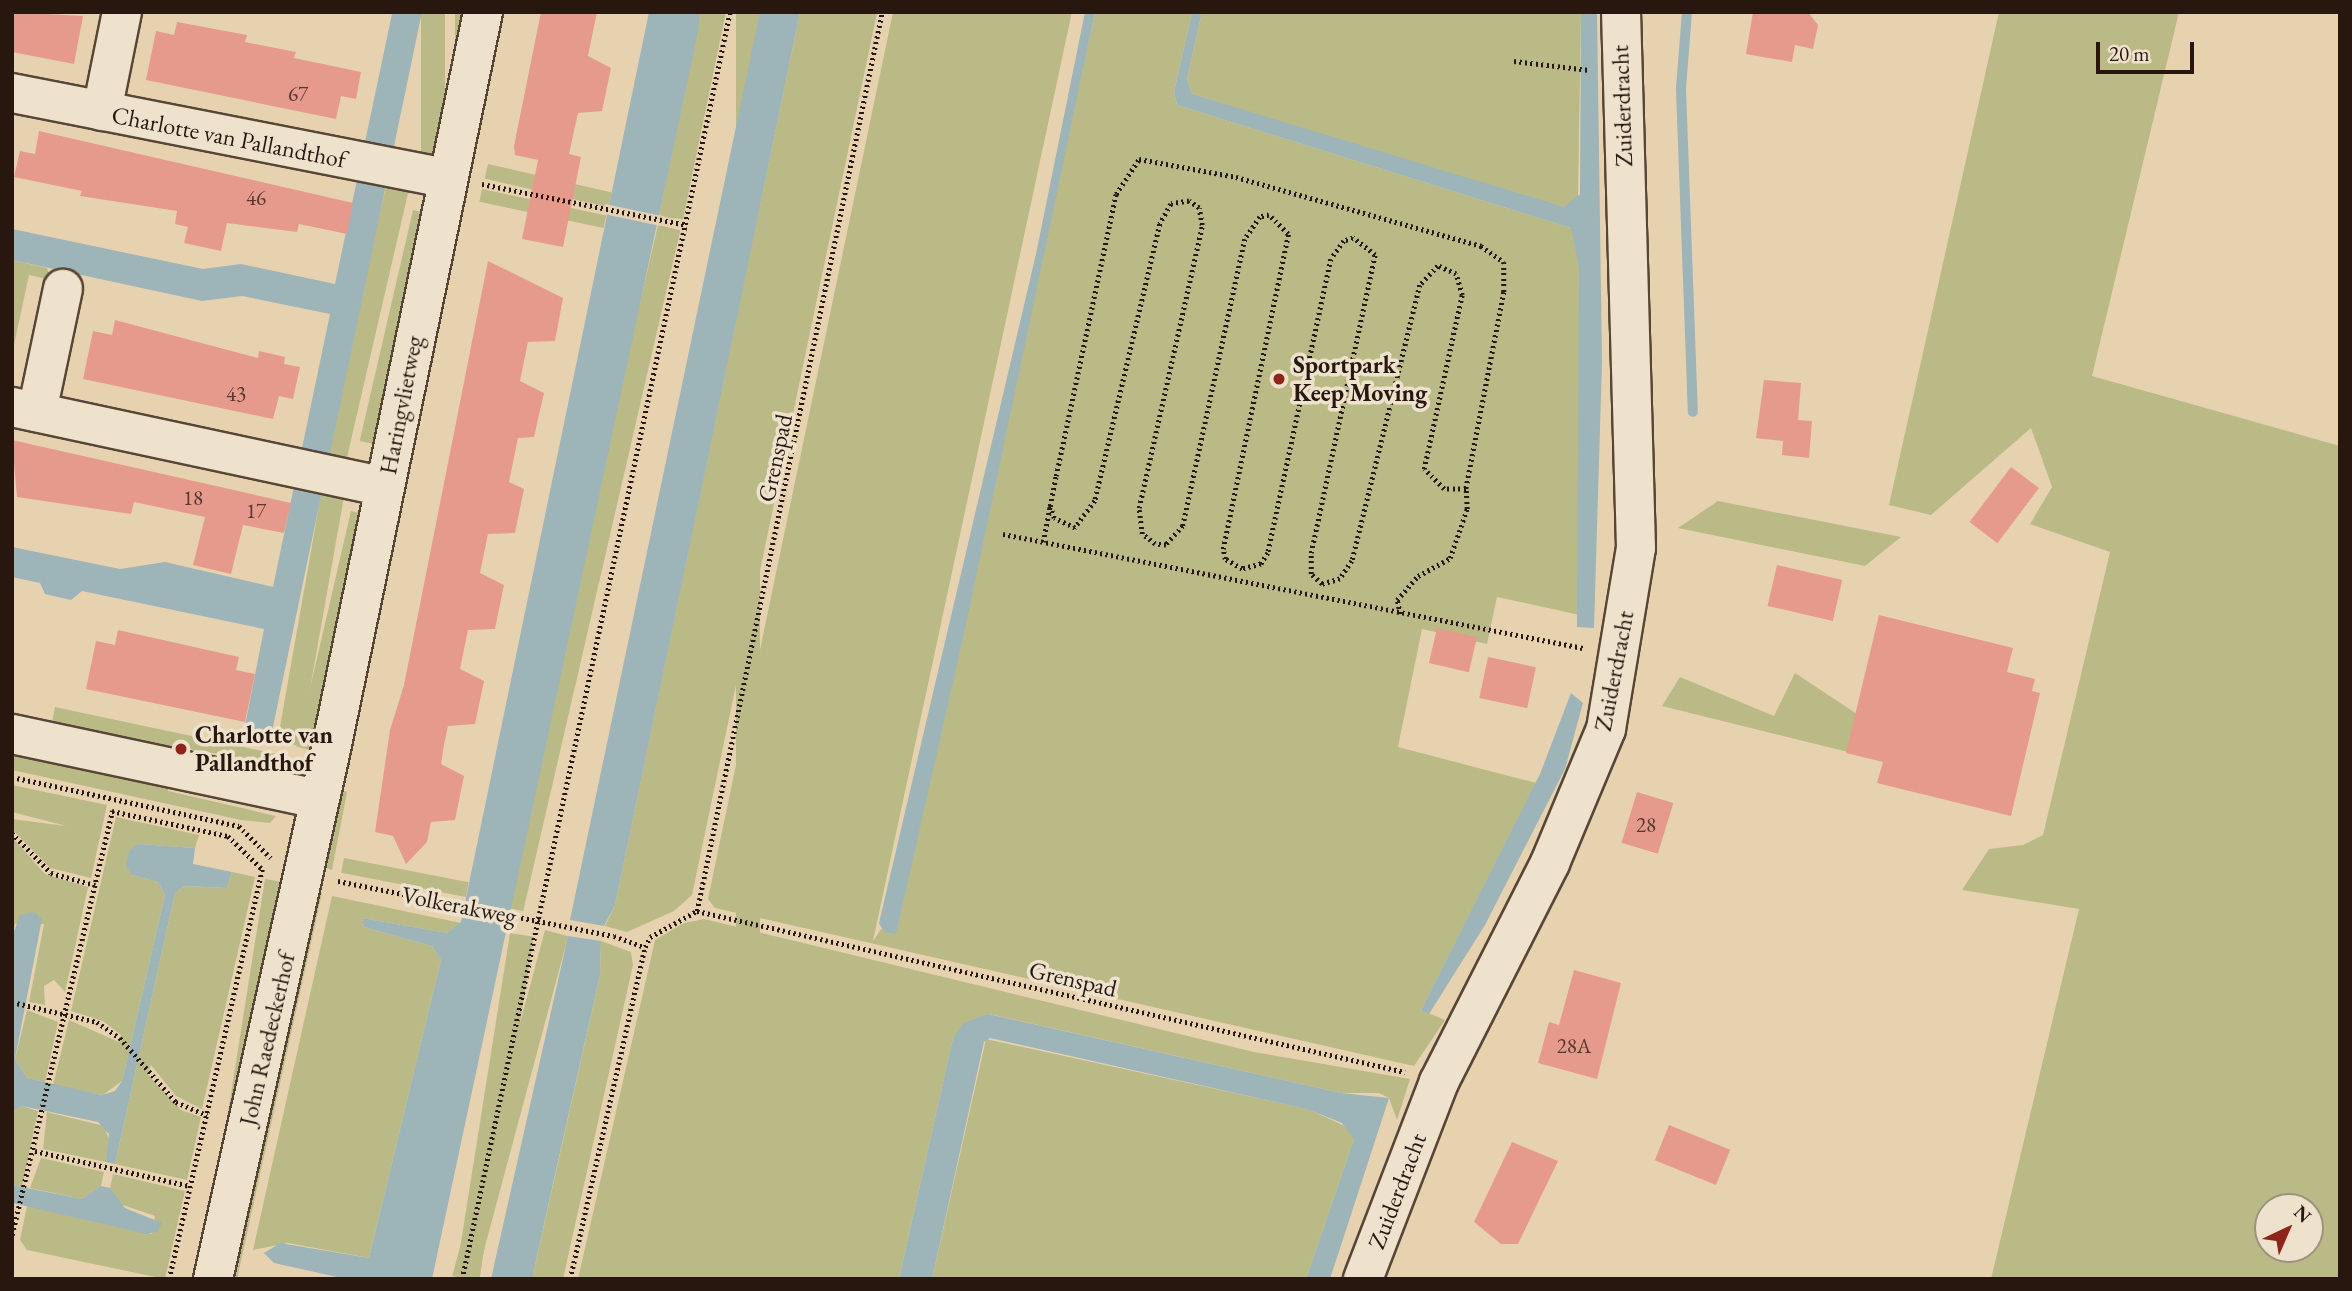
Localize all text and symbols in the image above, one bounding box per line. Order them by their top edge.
scale bar [2100,28,2198,72]
text: 20 m [2109,40,2150,67]
street label: Zuiderdracht [1605,45,1639,167]
house number: 67 [288,81,308,107]
street label: Charlotte van Pallandthof [109,100,349,174]
house number: 46 [246,185,266,211]
street label: Haringvlietweg [373,333,429,477]
place label: Sportpark Keep Moving [1293,351,1427,407]
marker: Sportpark Keep Moving [1271,371,1287,387]
house number: 43 [226,381,246,407]
street label: Grenspad [752,411,798,505]
house number: 18 [183,485,203,511]
house number: 17 [246,498,266,524]
street label: Zuiderdracht [1588,608,1640,734]
place label: Charlotte van Pallandthof [195,721,333,777]
marker: Charlotte van Pallandthof [173,741,189,757]
house number: 28 [1636,812,1656,838]
street label: Volkerakweg [399,880,519,930]
street label: John Raedeckerhof [233,950,301,1128]
street label: Grenspad [1026,955,1120,1003]
house number: 28A [1557,1033,1591,1059]
street label: Zuiderdracht [1362,1129,1432,1253]
north arrow [2254,1193,2324,1263]
text: N [2288,1200,2317,1228]

